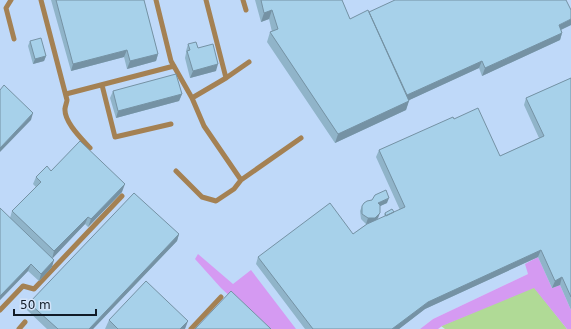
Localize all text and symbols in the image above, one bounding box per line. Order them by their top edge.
scale bar [14,291,96,317]
text: 50 m [20,298,51,312]

